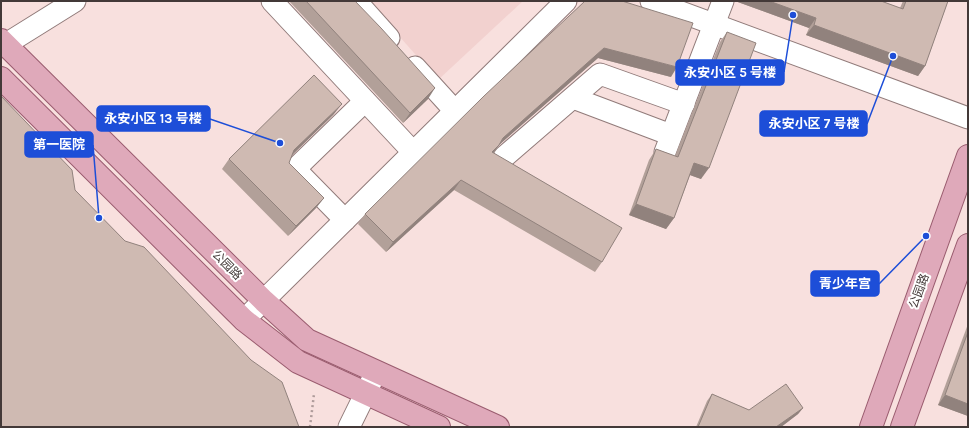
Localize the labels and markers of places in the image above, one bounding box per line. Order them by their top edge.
callout: 永安小区 5 号楼 [676,60,784,85]
callout: 永安小区 13 号楼 [97,106,210,131]
callout: 永安小区 7 号楼 [760,111,867,136]
callout: 第一医院 [25,132,93,157]
callout: 青少年宫 [811,271,879,296]

